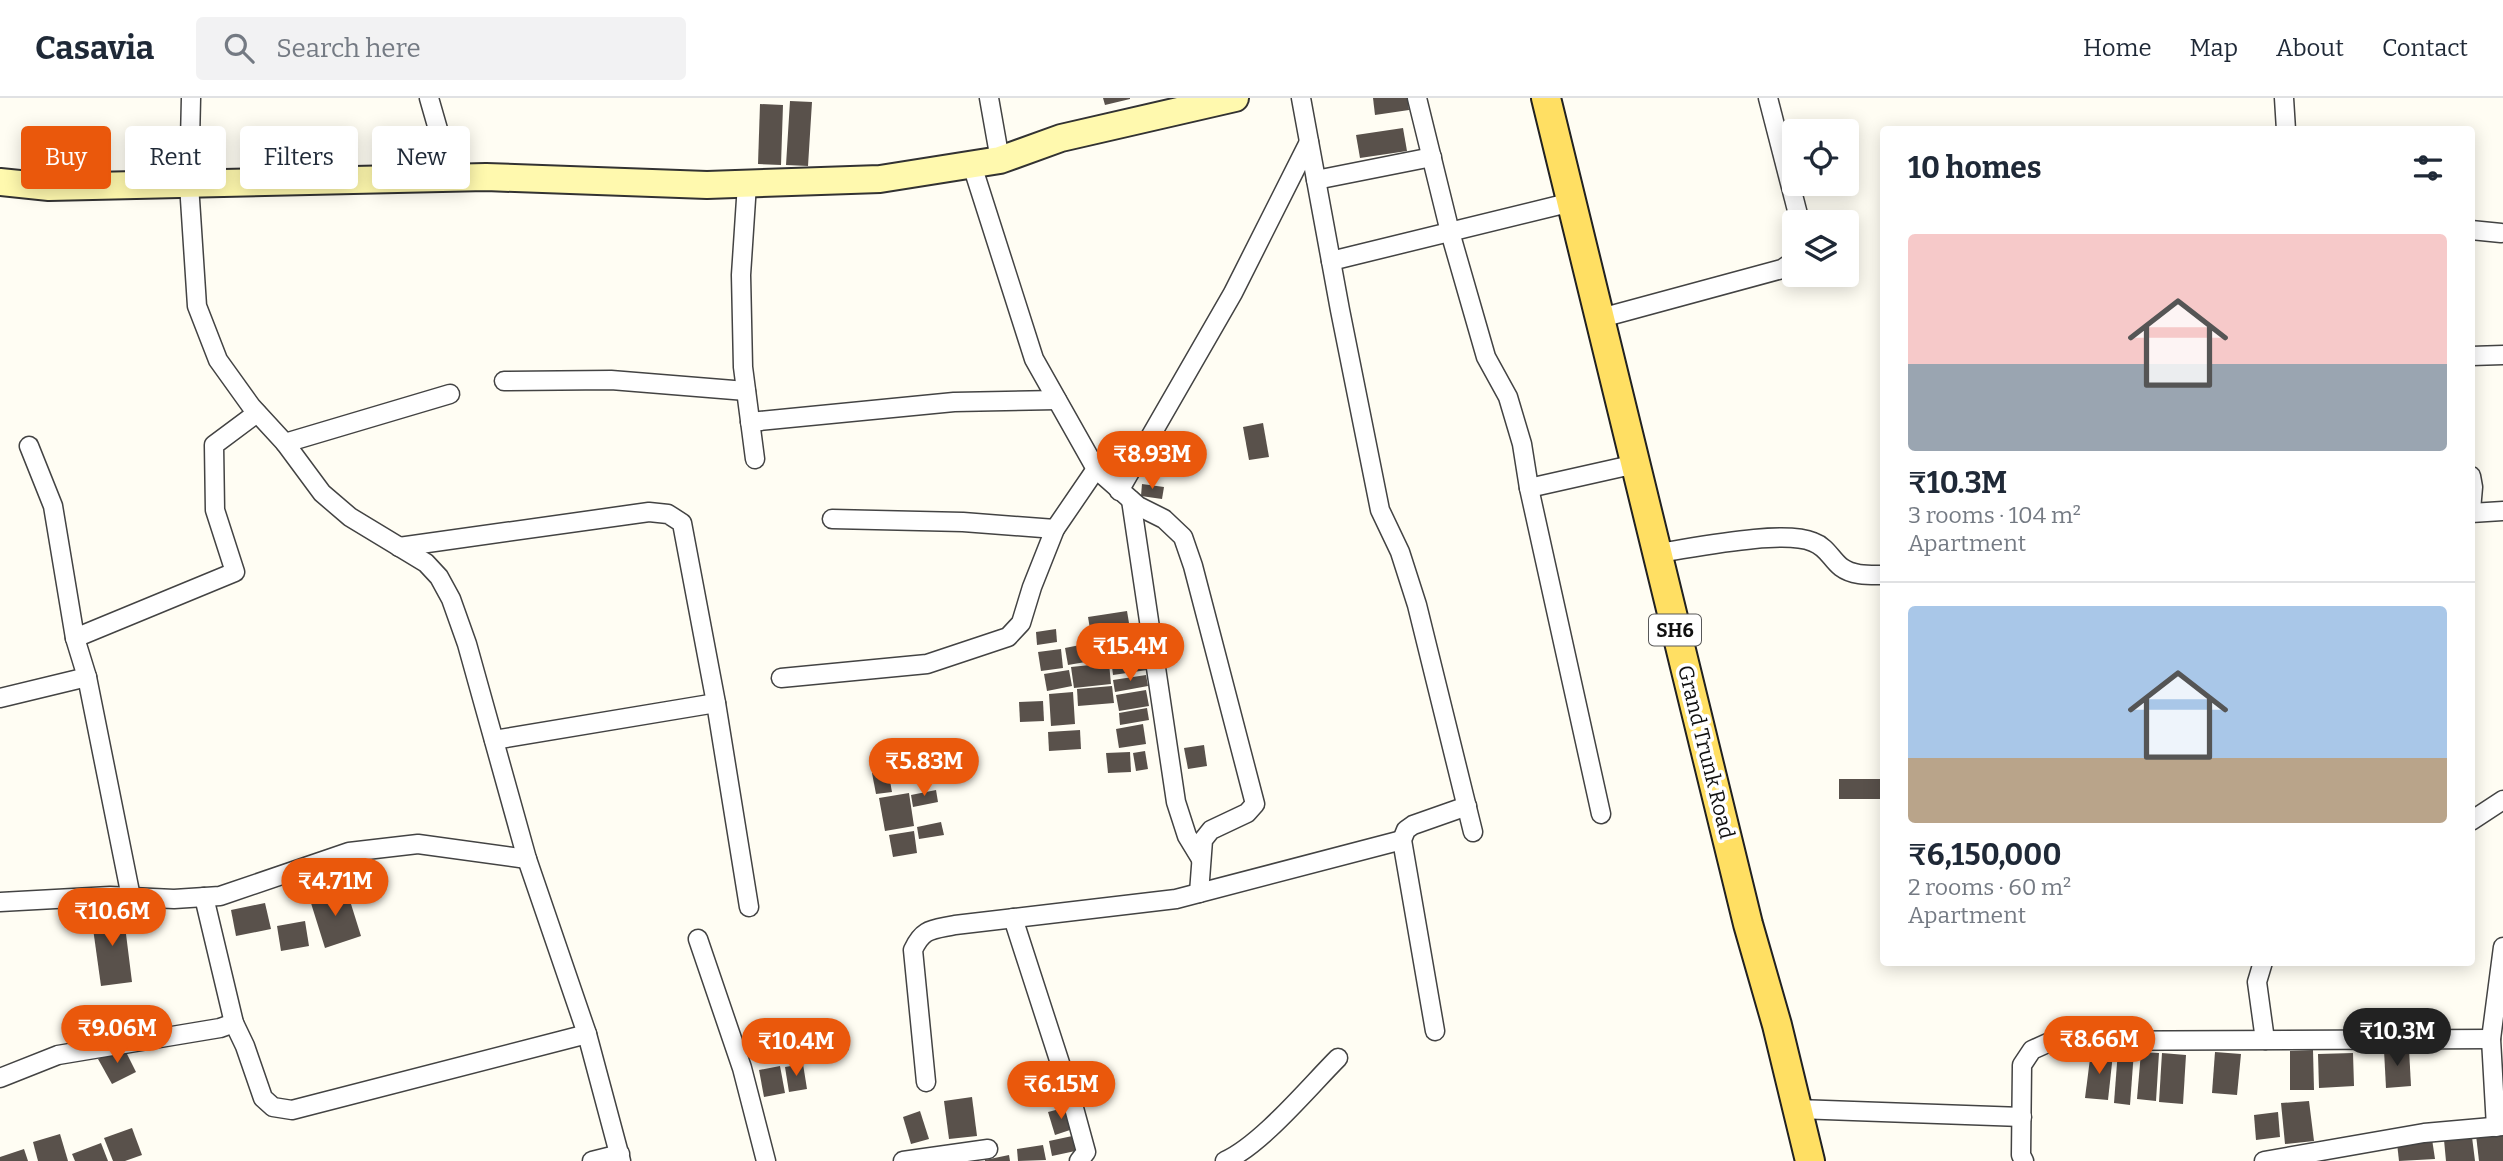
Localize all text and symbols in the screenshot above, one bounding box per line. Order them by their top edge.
search box [196,17,686,80]
text: Casavia [35,28,154,68]
icon: search [220,29,258,67]
text: Search here [276,33,421,64]
text: Home [2083,34,2152,62]
text: Map [2190,34,2238,62]
text: About [2276,34,2344,62]
text: Contact [2382,34,2468,62]
map controls [1782,119,1859,287]
button: locate [1782,119,1859,196]
chip: Buy [21,126,111,189]
chip: Rent [125,126,226,189]
chip: Filters [240,126,358,189]
chip: New [372,126,470,189]
icon: filters [2409,149,2447,187]
text: 10 homes [1908,150,2042,186]
button: layers [1782,210,1859,287]
icon: home [2115,280,2241,406]
pin: ₹8.93M [1095,432,1209,491]
text: ₹8.93M [1113,440,1191,468]
text: ₹10.3M [1908,465,2007,501]
text: 3 rooms · 104 m² [1908,501,2081,529]
text: Apartment [1908,529,2026,557]
road number: SH6 [1649,614,1701,646]
pin: ₹15.4M [1073,624,1187,683]
text: ₹15.4M [1092,632,1168,660]
icon: home [2115,652,2241,778]
street label: Grand Trunk Road [1672,662,1740,842]
pin: ₹5.83M [867,738,981,798]
text: ₹5.83M [885,747,963,775]
text: ₹6,150,000 [1908,837,2061,873]
pin: ₹4.71M [278,858,392,918]
text: ₹4.71M [297,867,373,895]
text: 2 rooms · 60 m² [1908,873,2071,901]
pin: ₹10.6M [55,888,169,948]
text: ₹10.6M [74,897,150,925]
text: Apartment [1908,901,2026,929]
pin: ₹9.06M [60,1006,174,1065]
pin: ₹10.3M [2340,1009,2454,1068]
text: ₹9.06M [77,1014,157,1042]
pin: ₹8.66M [2042,1016,2156,1076]
text: ₹10.3M [2359,1017,2435,1045]
pin: ₹10.4M [739,1018,853,1078]
text: ₹8.66M [2059,1025,2139,1053]
text: ₹10.4M [758,1027,834,1055]
pin: ₹6.15M [1004,1062,1118,1121]
text: ₹6.15M [1023,1070,1099,1098]

